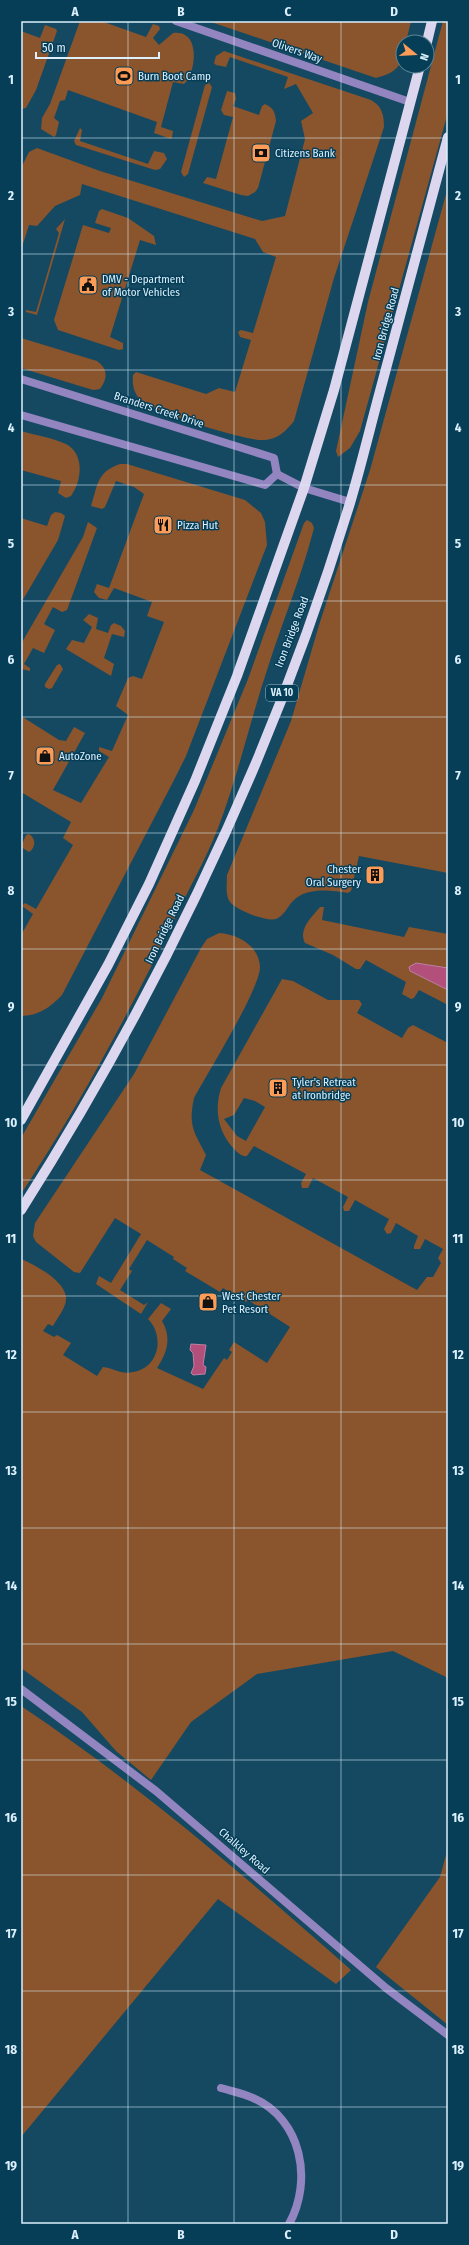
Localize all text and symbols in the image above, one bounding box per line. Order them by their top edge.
text: A [70,4,79,19]
text: B [177,4,185,19]
text: C [285,4,292,19]
text: D [390,4,398,19]
scale bar [36,34,159,60]
north arrow [395,34,435,74]
street label: Olivers Way [270,36,324,66]
text: 50 m [42,41,66,55]
text: N [417,52,431,62]
sports icon: Burn Boot Camp [113,65,135,87]
place label: Burn Boot Camp [138,70,211,83]
text: 1 [8,72,14,87]
text: 1 [455,72,461,87]
bank icon: Citizens Bank [250,142,272,164]
place label: Citizens Bank [275,147,336,160]
text: 2 [7,188,14,203]
text: 2 [454,188,461,203]
place label: DMV - Department of Motor Vehicles [102,273,185,299]
public building icon: DMV - Department of Motor Vehicles [77,274,99,296]
street label: Iron Bridge Road [370,286,402,362]
text: 3 [7,304,14,319]
text: 3 [454,304,461,319]
street label: Branders Creek Drive [112,389,206,431]
text: 4 [8,420,15,435]
text: 4 [455,420,462,435]
restaurant icon: Pizza Hut [152,514,174,536]
place label: Pizza Hut [177,519,218,532]
text: 5 [8,536,14,551]
text: 5 [455,536,461,551]
street label: Iron Bridge Road [273,595,311,669]
text: 6 [8,652,15,667]
text: 6 [455,652,462,667]
road number: VA 10 [266,685,298,701]
shop icon: AutoZone [34,745,56,767]
place label: AutoZone [59,750,102,763]
text: 7 [8,768,14,783]
text: 7 [455,768,461,783]
place label: Chester Oral Surgery [306,863,361,889]
building icon: Chester Oral Surgery [364,864,386,886]
text: 8 [8,883,15,898]
text: 8 [455,883,462,898]
street label: Iron Bridge Road [143,892,187,966]
text: 9 [8,999,15,1014]
text: 9 [455,999,462,1014]
place label: Tyler's Retreat at Ironbridge [292,1076,356,1102]
building icon: Tyler's Retreat at Ironbridge [267,1077,289,1099]
text: 10 [5,1115,17,1130]
text: 10 [452,1115,464,1130]
text: 11 [6,1231,16,1246]
text: 11 [453,1231,463,1246]
place label: West Chester Pet Resort [222,1290,281,1316]
shop icon: West Chester Pet Resort [197,1291,219,1313]
text: 12 [5,1347,17,1362]
text: 12 [452,1347,464,1362]
text: 13 [5,1463,17,1478]
text: 13 [452,1463,464,1478]
text: 14 [5,1578,17,1593]
text: 14 [452,1578,464,1593]
text: 15 [5,1694,17,1709]
text: 15 [452,1694,464,1709]
text: 16 [5,1810,17,1825]
text: 16 [452,1810,464,1825]
street label: Chalkley Road [216,1825,272,1877]
text: 17 [5,1926,17,1941]
text: 17 [452,1926,464,1941]
text: 18 [5,2042,17,2057]
text: 18 [452,2042,464,2057]
text: 19 [5,2158,17,2173]
text: 19 [452,2158,464,2173]
text: A [70,2227,79,2242]
text: B [177,2227,185,2242]
text: C [285,2227,292,2242]
text: D [390,2227,398,2242]

